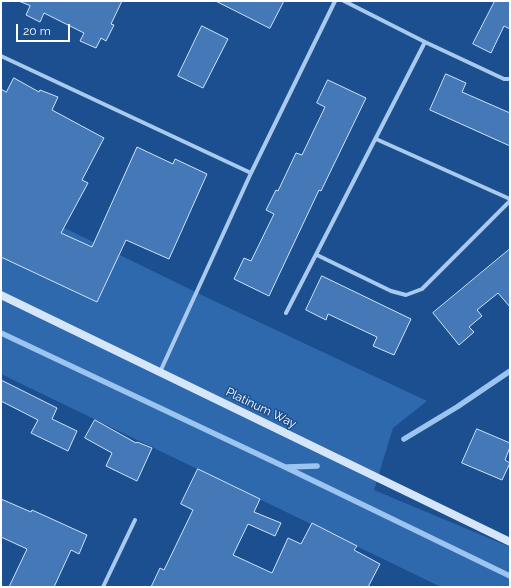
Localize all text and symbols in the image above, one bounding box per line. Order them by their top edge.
scale bar [18,16,72,42]
text: 20 m [23,24,51,38]
street label: Platinum Way [223,385,299,431]

